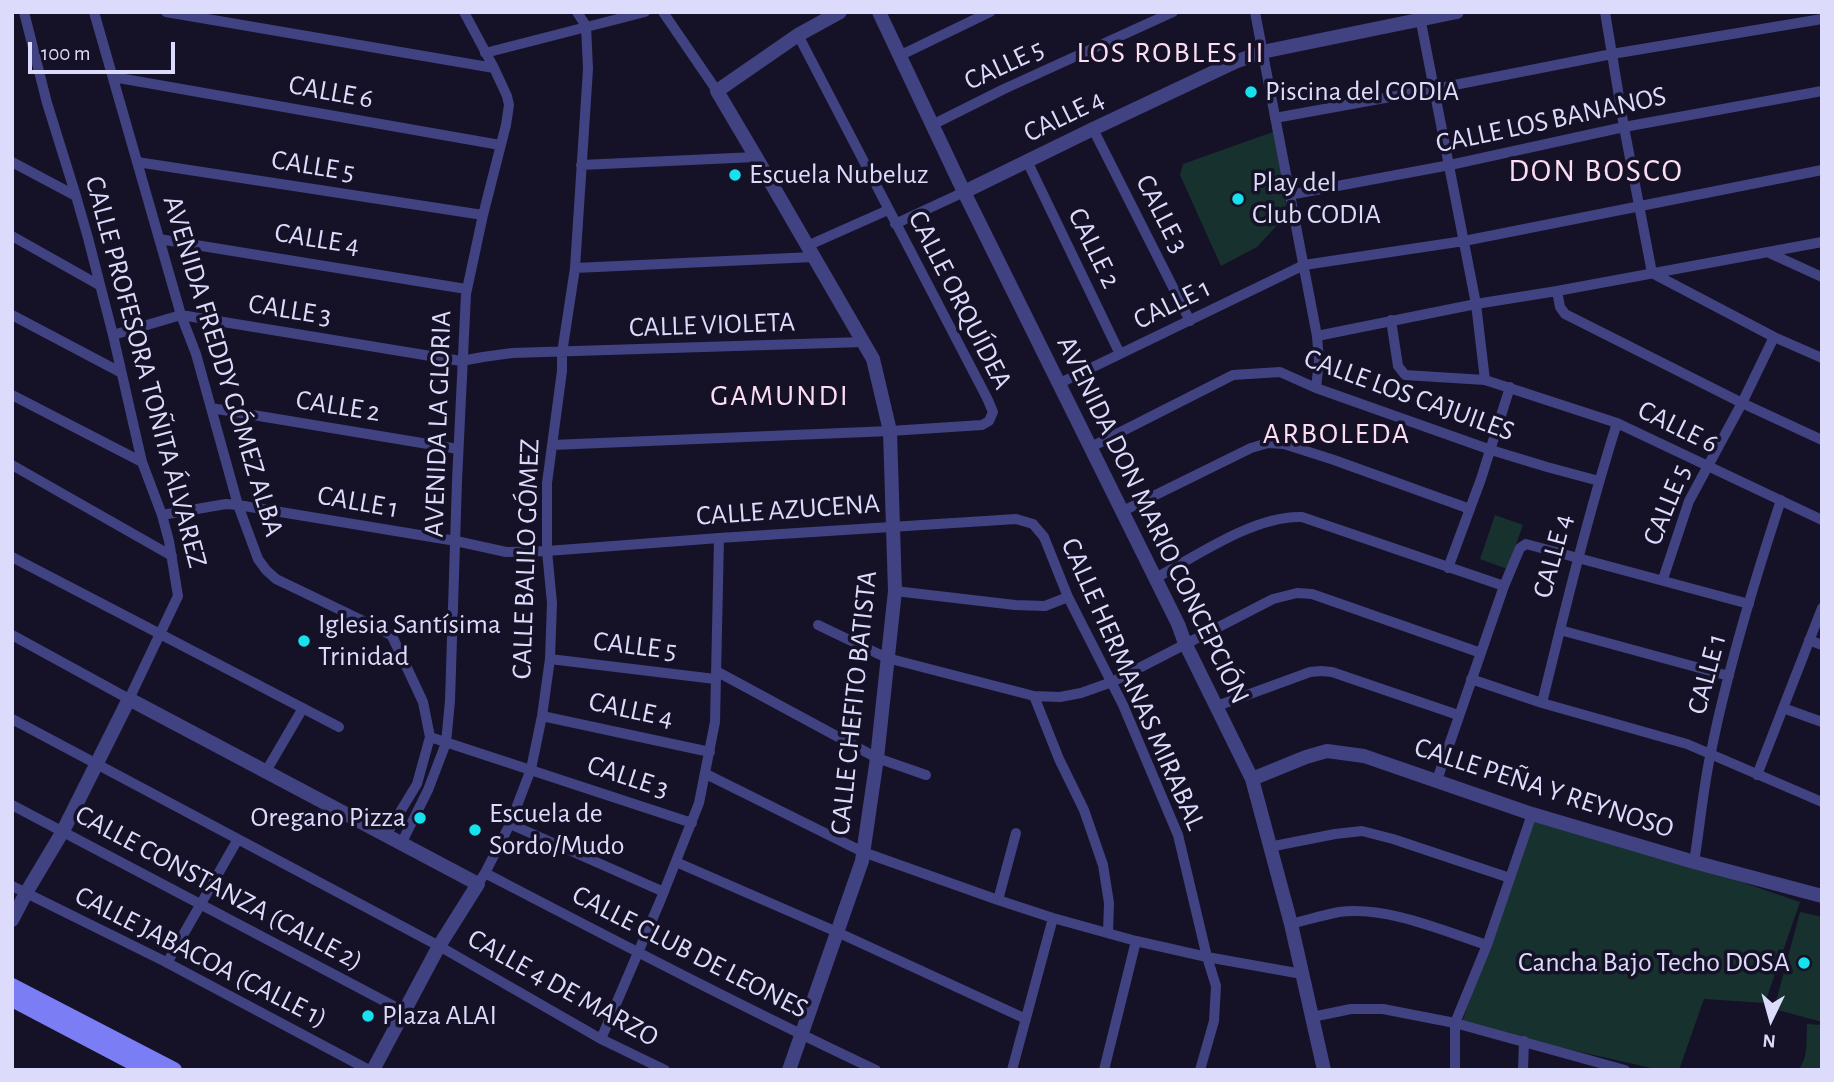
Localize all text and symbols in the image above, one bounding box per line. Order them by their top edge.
scale bar [32,28,178,72]
street label: CALLE 5 [959,32,1049,98]
district label: LOS ROBLES II [1078,35,1264,71]
text: 100 m [41,43,91,64]
street label: CALLE 6 [286,68,376,116]
place label: Piscina del CODIA [1265,75,1459,109]
street label: CALLE LOS BANANOS [1433,79,1669,161]
street label: CALLE 4 [1018,82,1110,150]
marker: Piscina del CODIA [1243,84,1259,100]
street label: CALLE 5 [269,143,357,189]
district label: DON BOSCO [1509,152,1683,190]
place label: Escuela Nubeluz [749,158,928,192]
place label: Play del Club CODIA [1252,166,1381,232]
marker: Escuela Nubeluz [727,167,743,183]
street label: CALLE 3 [1128,169,1196,259]
street label: CALLE PROFESORA TOÑITA ÁLVAREZ [77,173,215,571]
marker: Play del Club CODIA [1230,191,1246,207]
street label: AVENIDA FREDDY GÓMEZ ALBA [155,192,291,540]
street label: CALLE 2 [1060,202,1128,294]
street label: CALLE ORQUÍDEA [901,205,1019,395]
street label: CALLE 4 [272,216,362,262]
street label: CALLE 1 [1128,271,1216,337]
street label: CALLE 3 [246,287,334,333]
street label: CALLE VIOLETA [628,305,796,345]
street label: AVENIDA LA GLORIA [417,310,459,538]
street label: AVENIDA DON MARIO CONCEPCIÓN [1049,331,1257,709]
street label: CALLE LOS CAJUILES [1299,341,1519,449]
district label: GAMUNDI [711,378,849,414]
street label: CALLE 2 [293,383,383,429]
street label: CALLE 6 [1632,393,1724,461]
district label: ARBOLEDA [1264,416,1410,452]
street label: CALLE BALILO GÓMEZ [505,438,547,680]
street label: CALLE 5 [1636,460,1698,550]
street label: CALLE 1 [315,478,401,526]
street label: CALLE AZUCENA [695,487,881,533]
street label: CALLE 4 [1526,510,1580,602]
street label: CALLE HERMANAS MIRABAL [1053,533,1213,835]
street label: CALLE CHEFITO BATISTA [823,569,885,837]
place label: Iglesia Santísima Trinidad [318,608,501,674]
street label: CALLE 5 [591,624,679,668]
street label: CALLE 1 [1680,630,1734,718]
marker: Iglesia Santísima Trinidad [296,633,312,649]
street label: CALLE 4 [586,685,676,735]
street label: CALLE PEÑA Y REYNOSO [1410,730,1678,846]
street label: CALLE 3 [583,748,673,806]
place label: Escuela de Sordo/Mudo [489,797,624,863]
street label: CALLE CONSTANZA (CALLE 2) [69,798,369,978]
place label: Oregano Pizza [250,801,406,835]
marker: Oregano Pizza [412,810,428,826]
marker: Escuela de Sordo/Mudo [467,822,483,838]
street label: CALLE CLUB DE LEONES [567,878,813,1026]
street label: CALLE JABACOA (CALLE 1) [69,879,333,1035]
street label: CALLE 4 DE MARZO [462,922,664,1054]
place label: Cancha Bajo Techo DOSA [1518,946,1790,980]
marker: Cancha Bajo Techo DOSA [1796,955,1812,971]
north arrow [1736,984,1806,1054]
place label: Plaza ALAI [382,999,497,1033]
marker: Plaza ALAI [360,1008,376,1024]
text: N [1762,1030,1777,1050]

